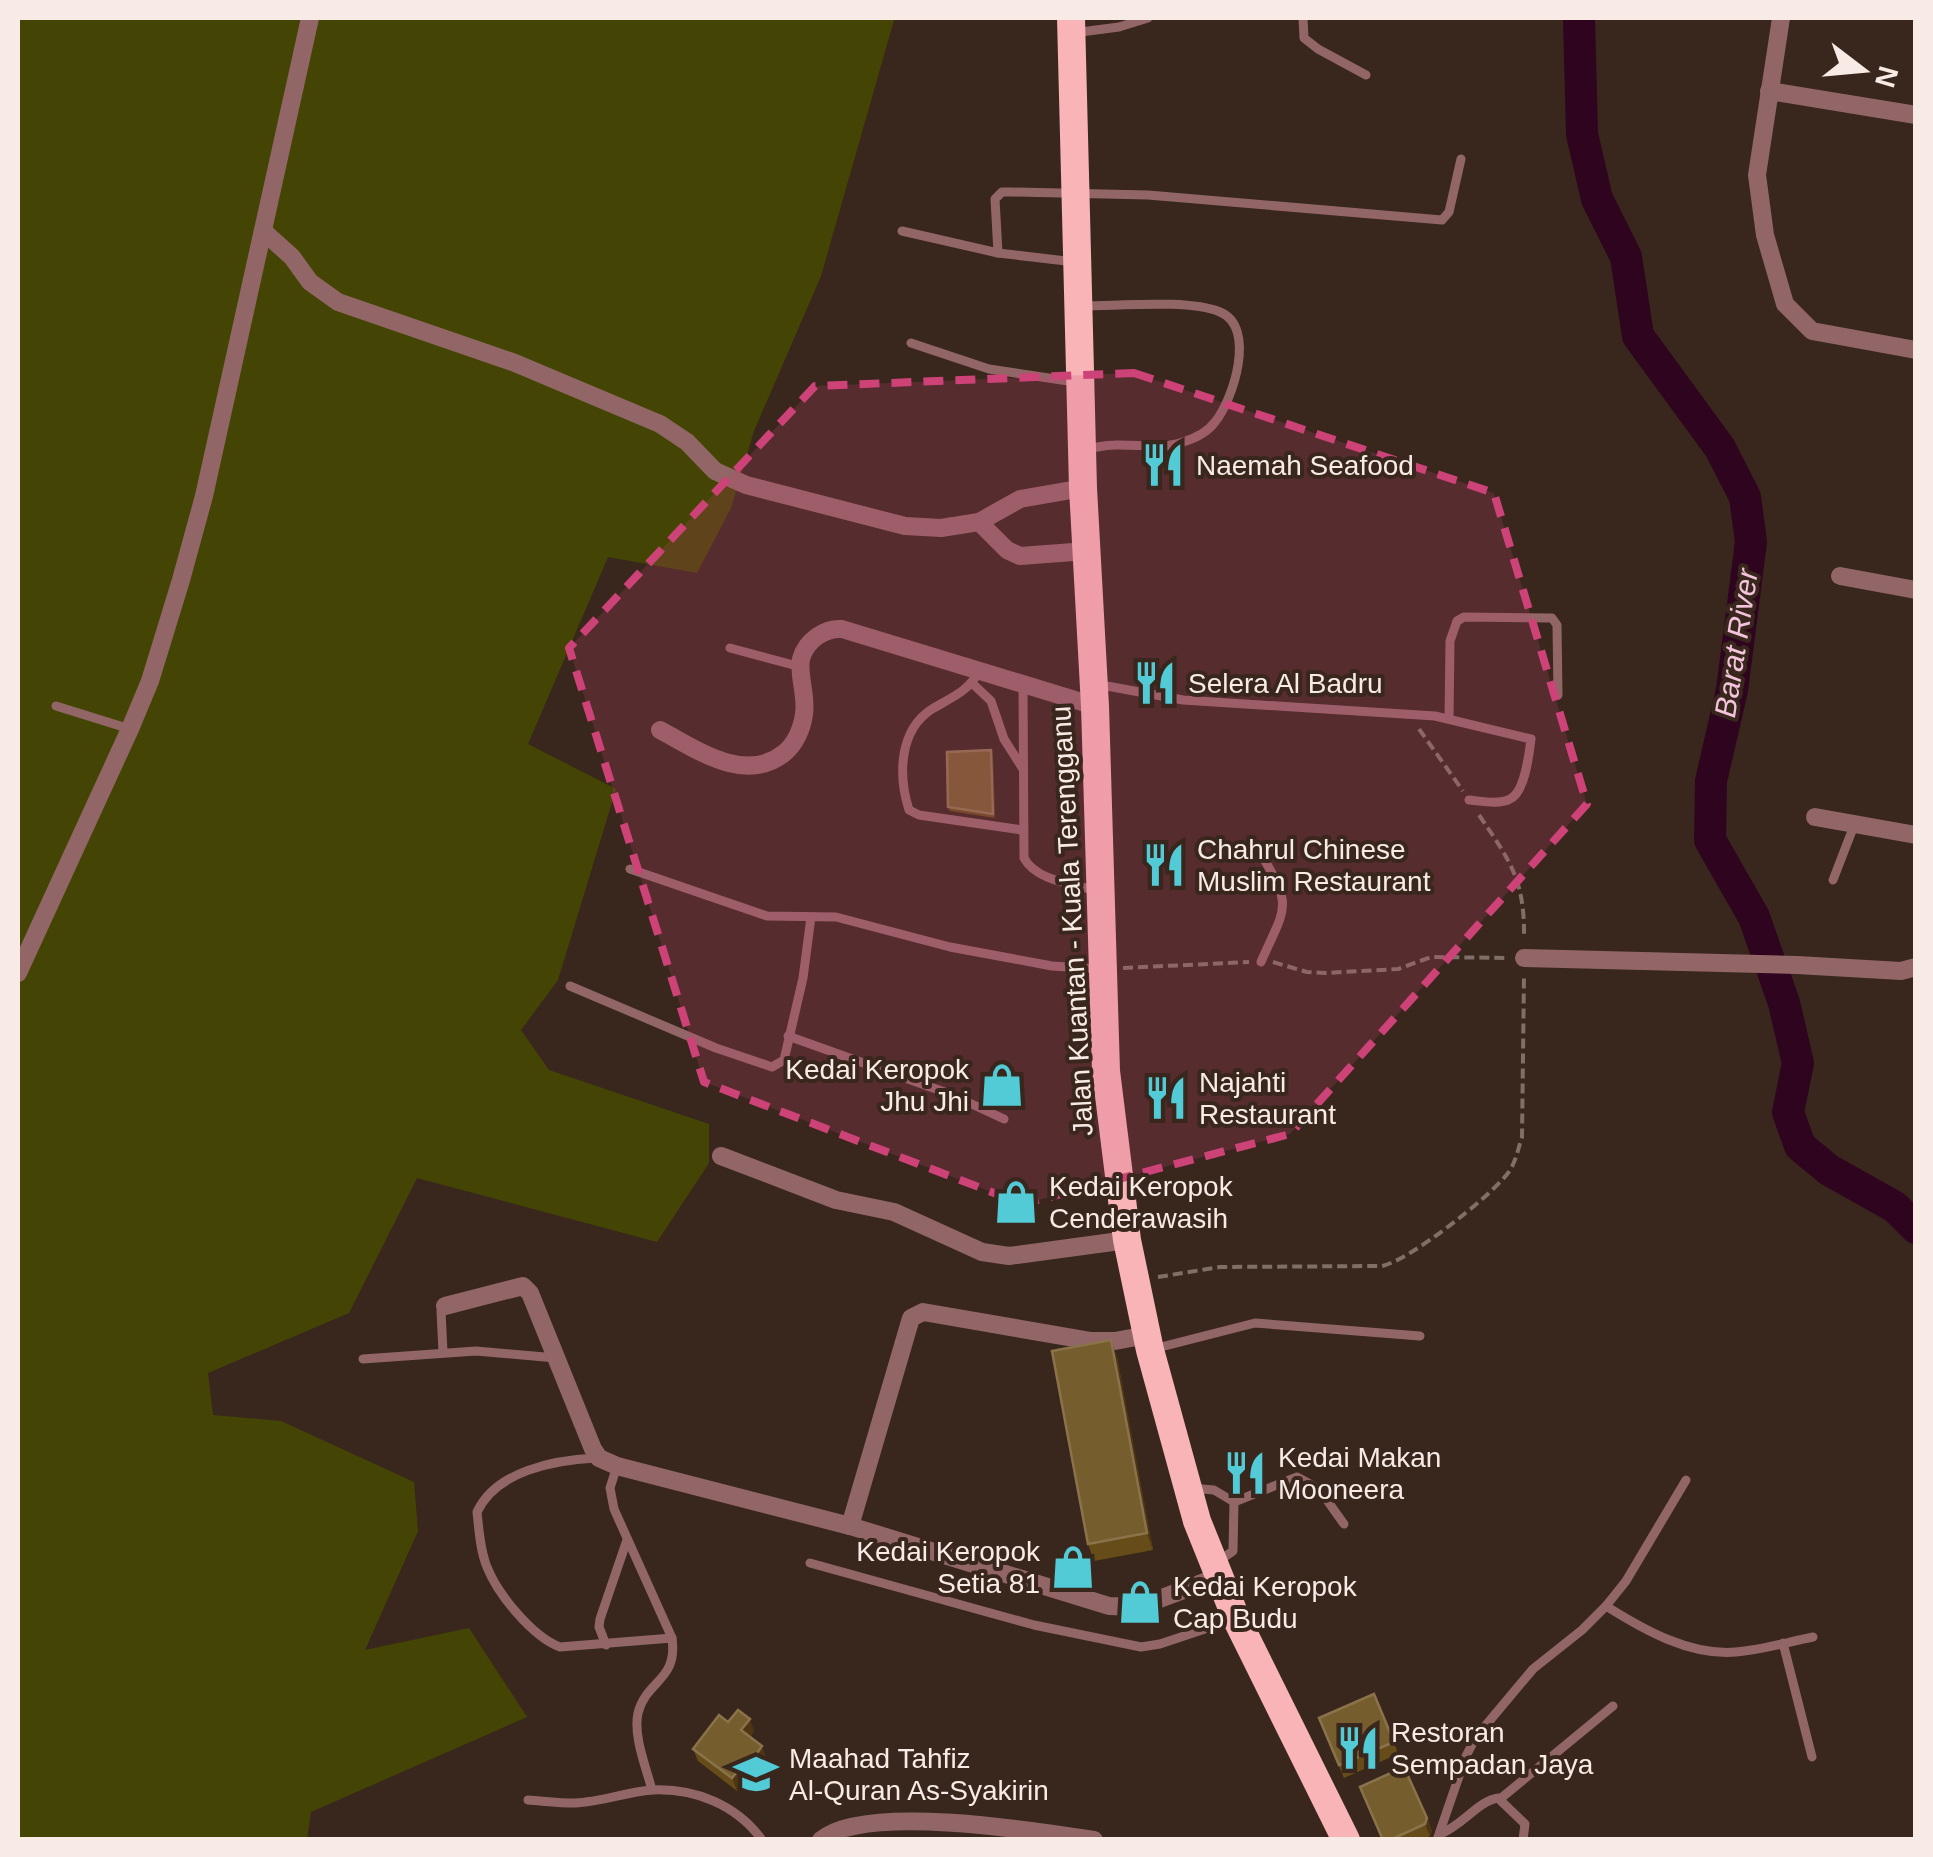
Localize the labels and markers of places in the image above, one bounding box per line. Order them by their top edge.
restaurant icon: Naemah Seafood [1139,441,1187,489]
place label: Naemah Seafood [1196,450,1414,481]
restaurant icon: Selera Al Badru [1131,659,1179,707]
place label: Selera Al Badru [1188,668,1383,699]
place label: Chahrul Chinese Muslim Restaurant [1197,834,1431,897]
restaurant icon: Chahrul Chinese Muslim Restaurant [1140,841,1188,889]
place label: Kedai Keropok Jhu Jhi [785,1054,970,1117]
shop icon: Kedai Keropok Jhu Jhi [978,1061,1026,1109]
place label: Najahti Restaurant [1199,1067,1336,1130]
restaurant icon: Najahti Restaurant [1142,1074,1190,1122]
place label: Kedai Keropok Cenderawasih [1049,1171,1234,1234]
shop icon: Kedai Keropok Cenderawasih [992,1178,1040,1226]
place label: Kedai Makan Mooneera [1278,1442,1441,1505]
restaurant icon: Kedai Makan Mooneera [1221,1449,1269,1497]
place label: Kedai Keropok Setia 81 [856,1536,1041,1599]
shop icon: Kedai Keropok Setia 81 [1049,1543,1097,1591]
place label: Kedai Keropok Cap Budu [1173,1571,1358,1634]
shop icon: Kedai Keropok Cap Budu [1116,1578,1164,1626]
place label: Restoran Sempadan Jaya [1391,1717,1594,1780]
restaurant icon: Restoran Sempadan Jaya [1334,1724,1382,1772]
place label: Maahad Tahfiz Al-Quran As-Syakirin [789,1743,1049,1806]
school or university icon: Maahad Tahfiz Al-Quran As-Syakirin [732,1750,780,1798]

